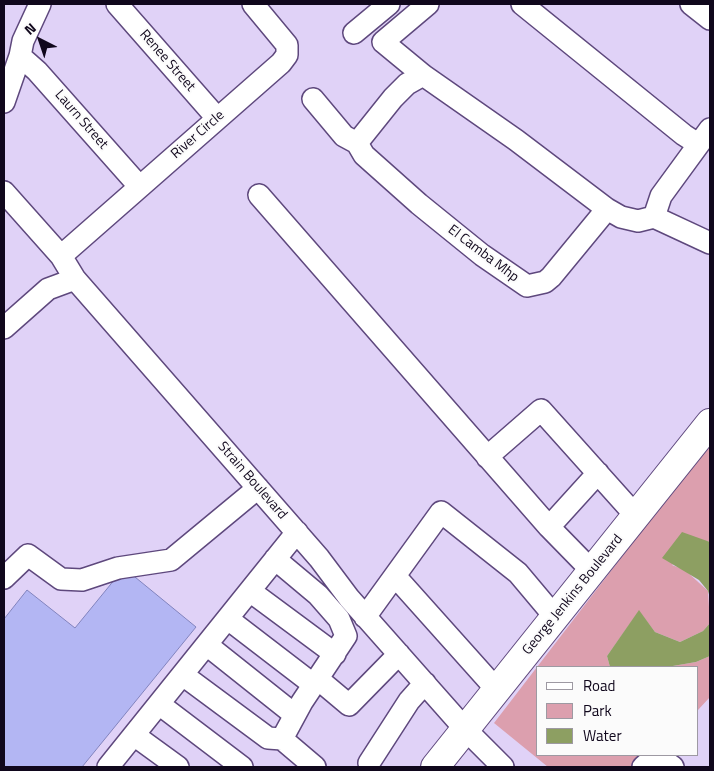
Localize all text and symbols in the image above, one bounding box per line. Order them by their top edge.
north arrow [15,15,65,65]
text: N [19,17,40,39]
street label: Renee Street [136,27,198,95]
street label: Laurn Street [51,87,111,153]
street label: River Circle [168,107,228,163]
street label: El Camba Mhp [444,222,522,286]
street label: Strain Boulevard [214,439,290,523]
street label: George Jenkins Boulevard [519,531,627,659]
legend [536,666,699,756]
text: Road [583,674,615,697]
text: Park [583,699,612,722]
text: Water [583,724,622,747]

